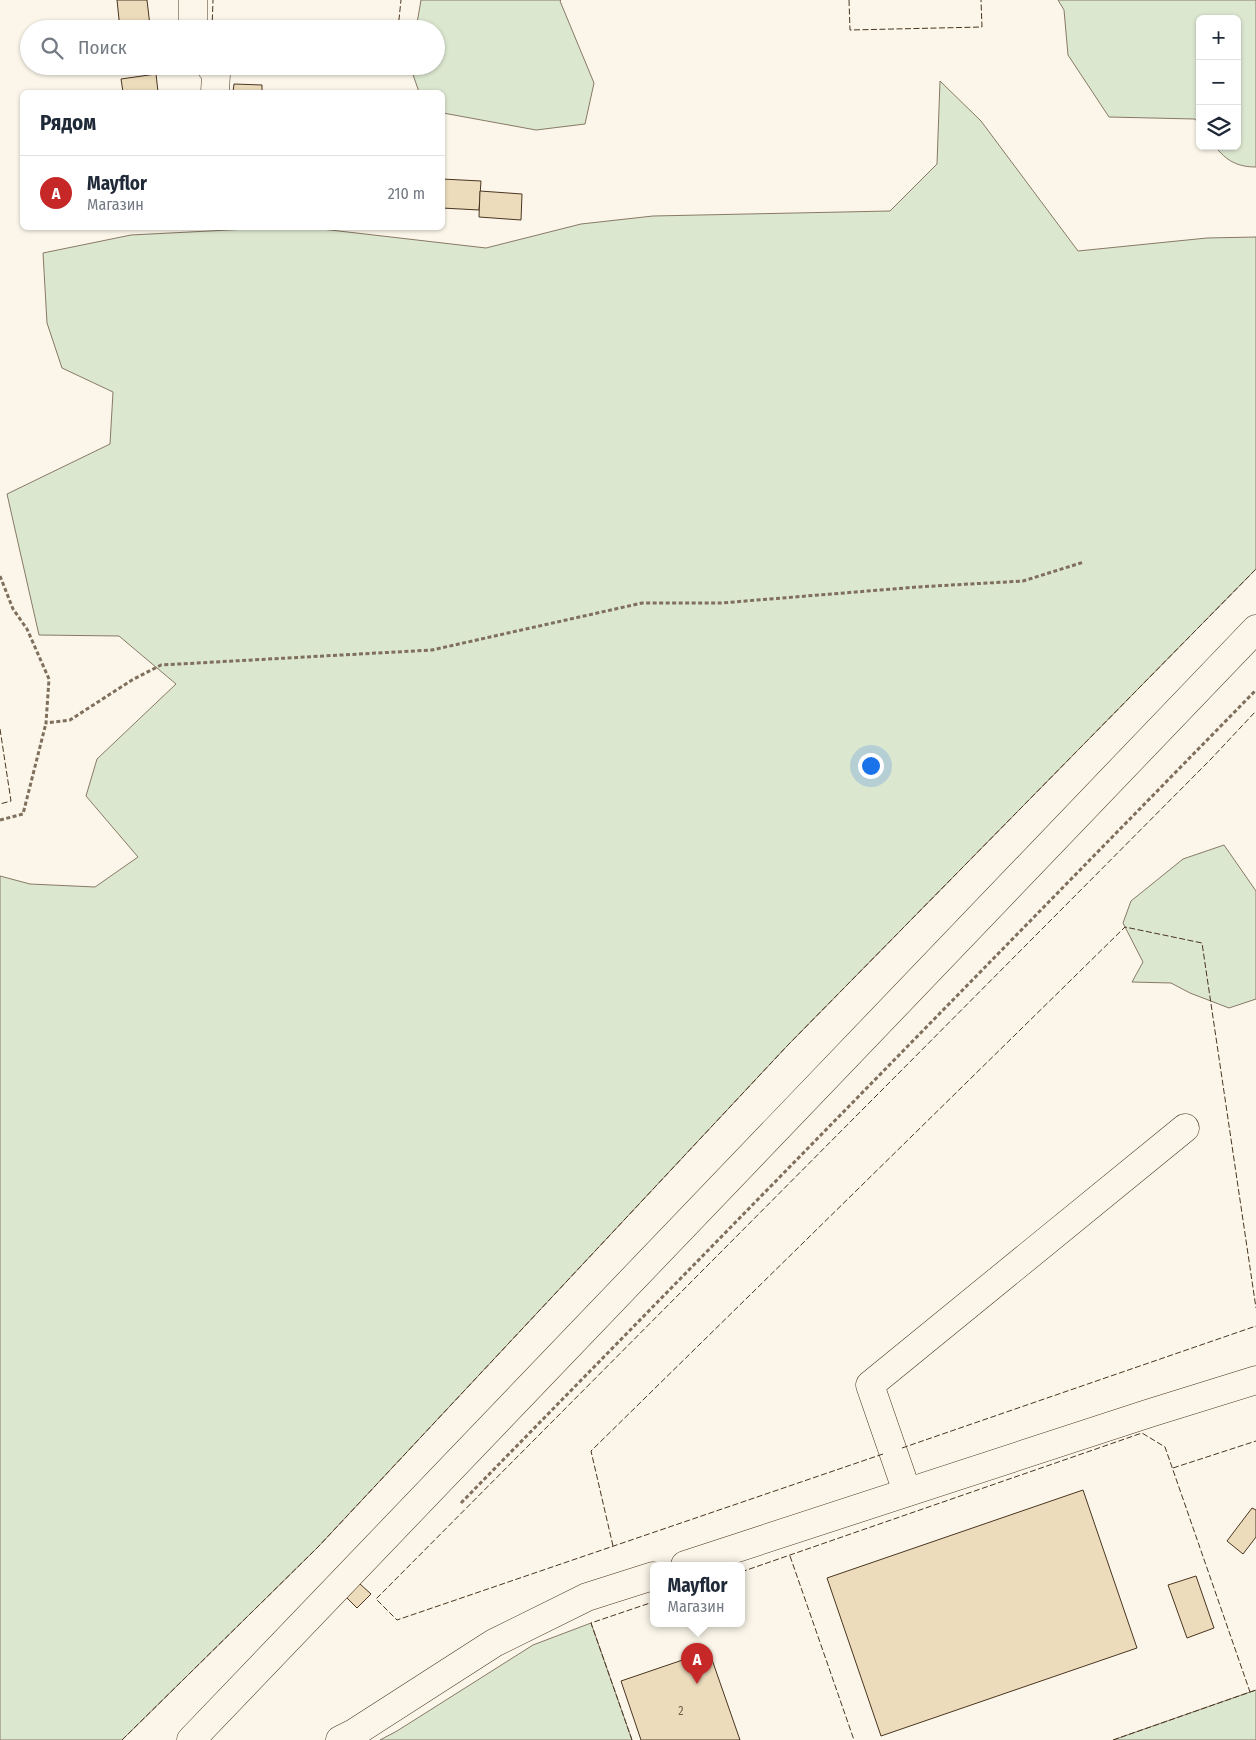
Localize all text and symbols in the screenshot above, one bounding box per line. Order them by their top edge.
map controls [1196,15,1241,150]
button: + [1196,15,1241,60]
search box [20,20,445,75]
icon: search [38,34,66,62]
text: Поиск [78,36,127,59]
button: − [1196,60,1241,105]
button: layers [1196,105,1241,150]
text: Рядом [40,110,96,136]
text: Mayflor [87,172,147,195]
text: A [52,184,60,203]
text: 210 m [388,184,425,203]
text: Магазин [87,195,144,214]
your location [858,753,884,779]
popup [650,1562,745,1627]
text: Mayflor [668,1574,727,1597]
text: Магазин [668,1597,724,1616]
pin: A [681,1643,713,1684]
house number: 2 [678,1704,684,1718]

